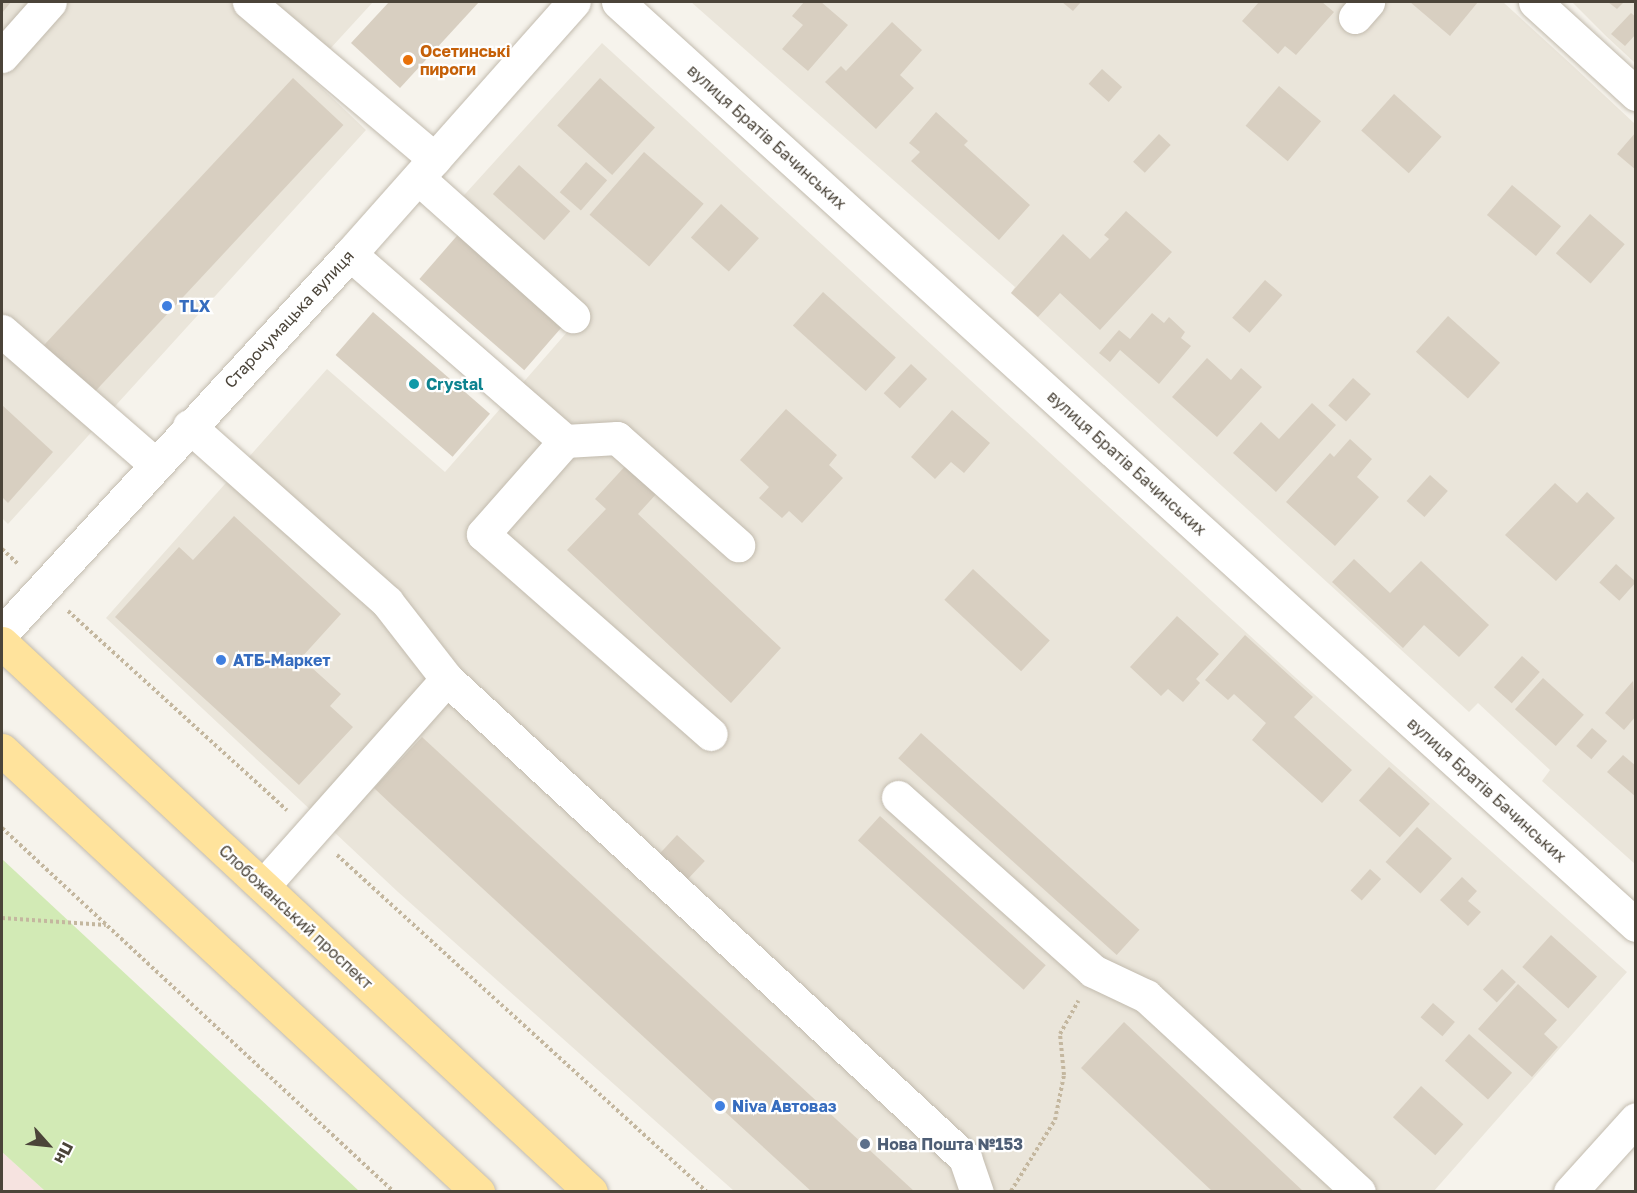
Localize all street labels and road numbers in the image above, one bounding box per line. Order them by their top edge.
street label: вулиця Братів Бачинських [684,61,850,213]
street label: Старочумацька вулиця [220,246,358,392]
street label: вулиця Братів Бачинських [1044,387,1210,539]
street label: вулиця Братів Бачинських [1404,714,1570,866]
street label: Слобожанський проспект [215,841,377,993]

